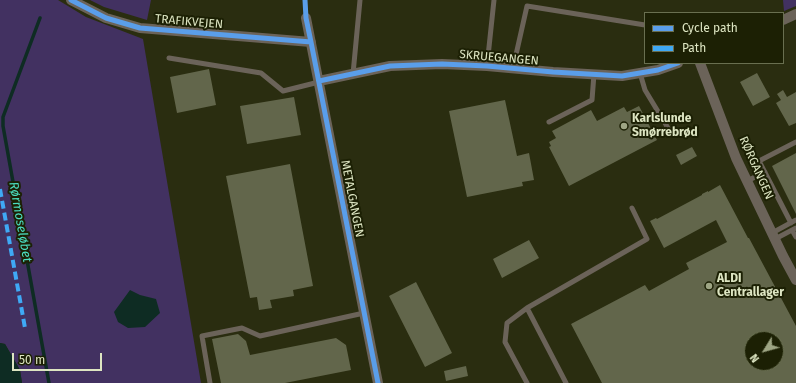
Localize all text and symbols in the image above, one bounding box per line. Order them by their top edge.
street label: TRAFIKVEJEN [154,12,224,32]
legend [644,12,784,64]
text: Cycle path [682,21,738,35]
text: Path [682,41,706,55]
street label: SKRUEGANGEN [459,47,539,69]
place label: Karlslunde Smørrebrød [632,112,698,140]
marker: Karlslunde Smørrebrød [619,121,629,131]
street label: RØRGANGEN [736,134,776,202]
street label: METALGANGEN [337,159,367,239]
water label: Rørmoseløbet [5,181,35,263]
place label: ALDI Centrallager [717,272,784,300]
marker: ALDI Centrallager [704,281,714,291]
north arrow [744,331,784,371]
scale bar [14,345,104,371]
text: N [747,351,762,365]
text: 50 m [19,353,45,367]

